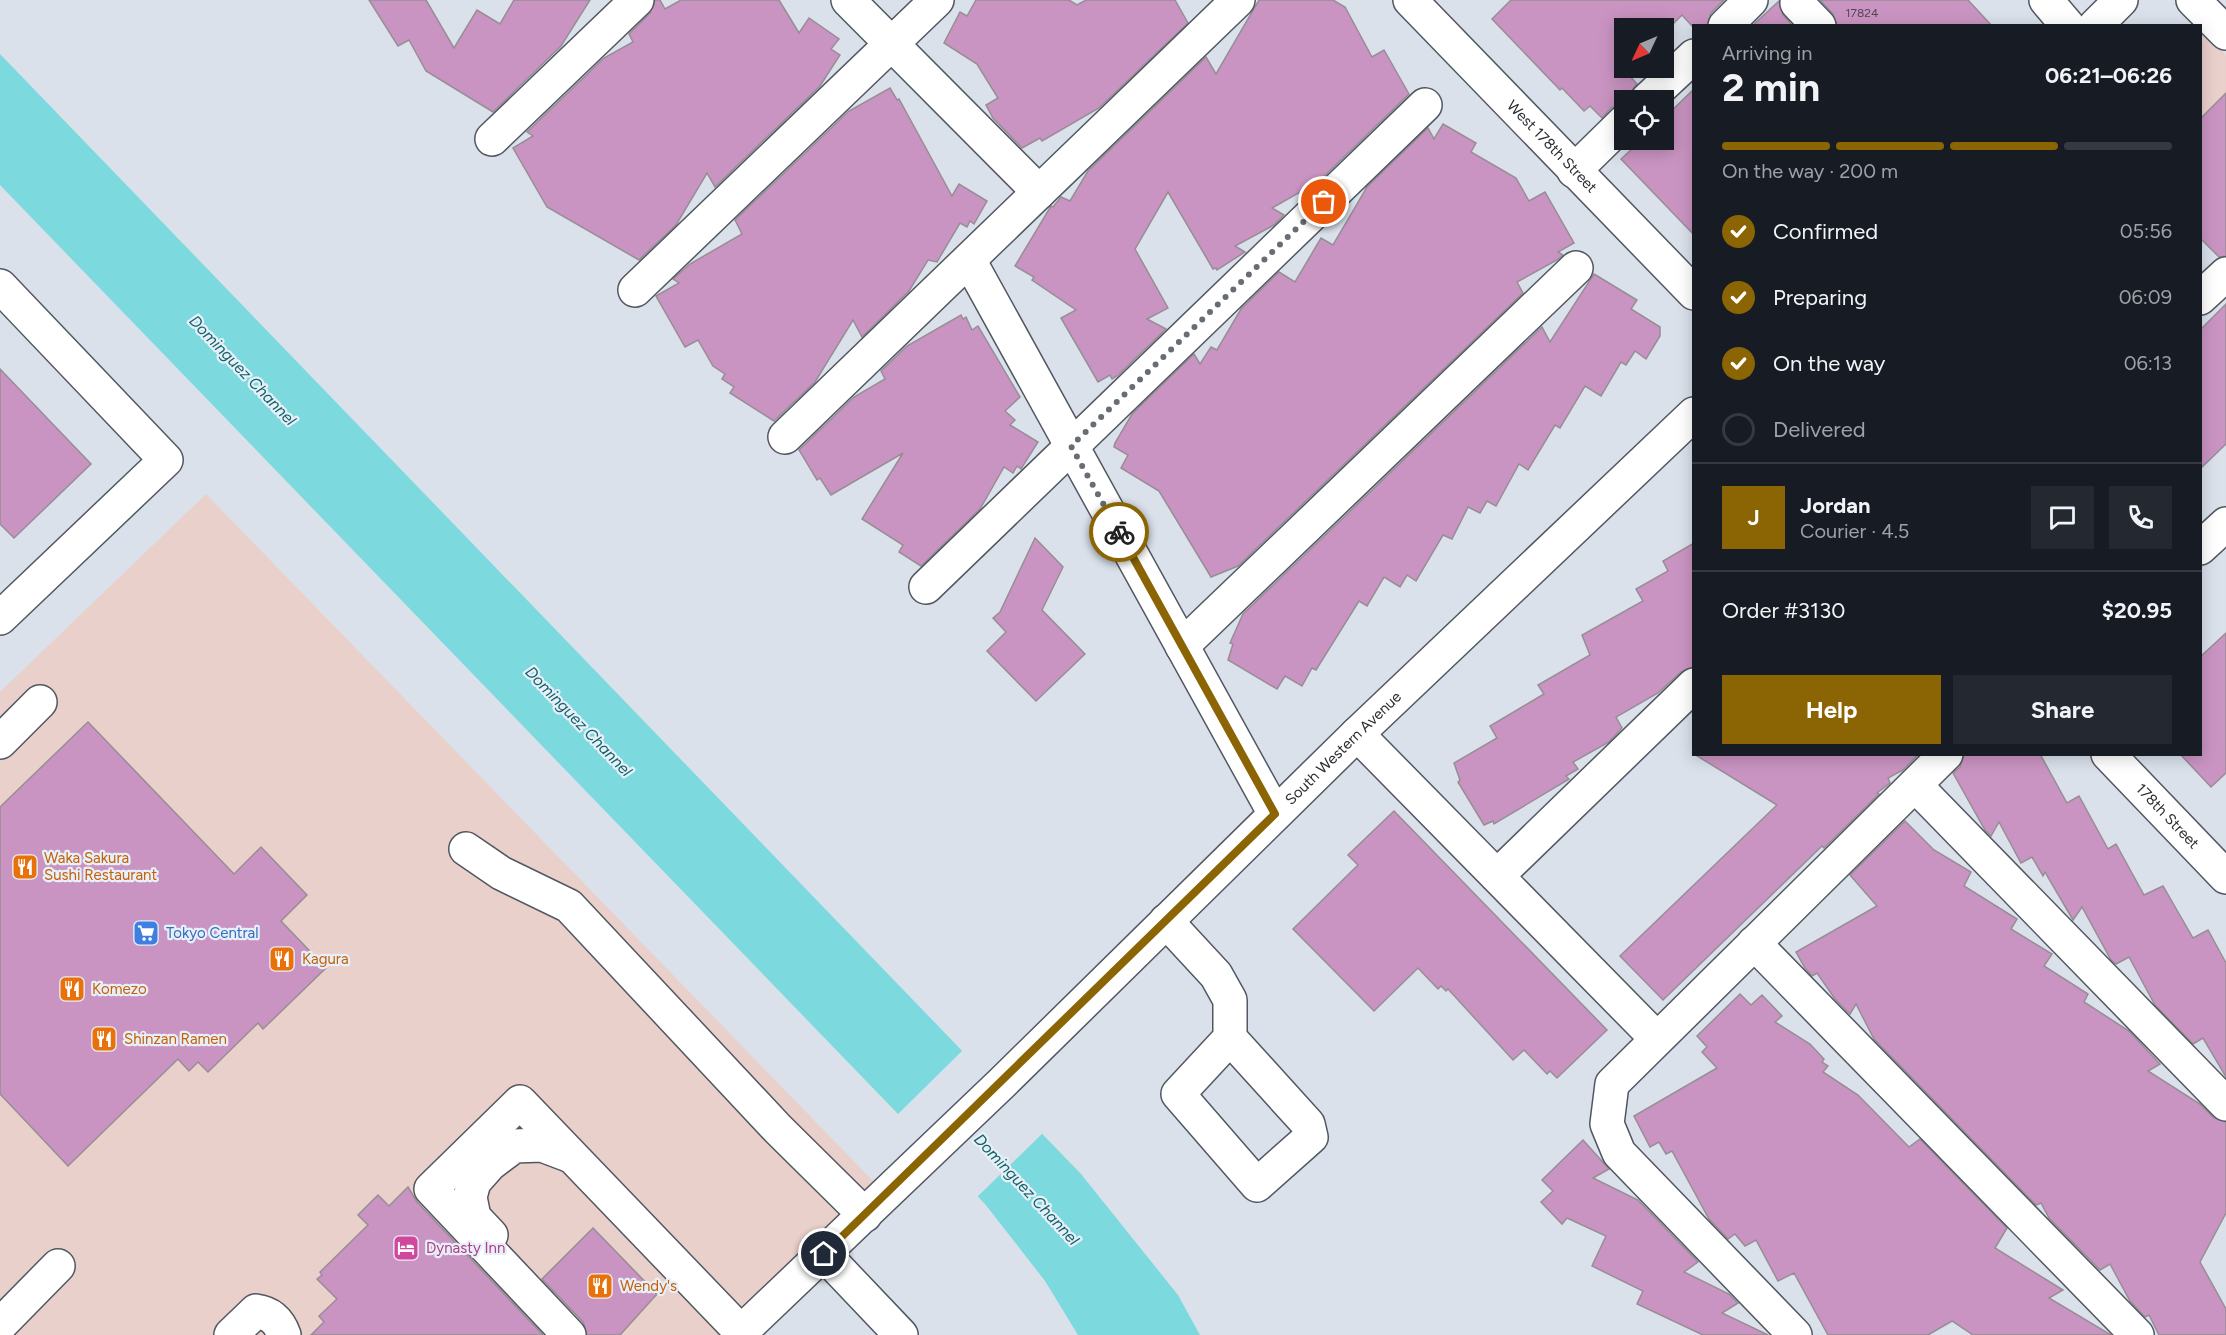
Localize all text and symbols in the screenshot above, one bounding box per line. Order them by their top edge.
house number: 17824 [1846,6,1879,20]
north arrow [1614,18,1674,78]
map controls [1614,18,1674,150]
text: Arriving in [1722,41,1812,65]
text: 06:21–06:26 [2045,62,2172,89]
text: 2 min [1722,64,1820,111]
button: locate [1614,90,1674,150]
street label: West 178th Street [1503,97,1601,197]
text: On the way · 200 m [1722,159,1898,183]
pin [1298,176,1349,227]
icon: bag [1307,185,1340,218]
icon: check [1722,215,1755,248]
text: Confirmed [1773,218,1878,245]
text: 05:56 [2120,219,2172,243]
icon: check [1722,281,1755,314]
text: Preparing [1773,284,1867,311]
text: 06:09 [2119,285,2172,309]
water label: Dominguez Channel [185,311,300,430]
icon: check [1722,347,1755,380]
text: On the way [1773,350,1885,377]
text: 06:13 [2124,351,2172,375]
text: Delivered [1773,416,1866,443]
button: chat [2031,486,2094,549]
button: phone [2109,486,2172,549]
text: Jordan [1800,492,1871,519]
courier [1089,502,1149,562]
text: J [1747,504,1760,531]
icon: bike [1103,516,1136,549]
text: Courier · 4.5 [1800,519,1909,543]
text: Order #3130 [1722,597,1845,624]
text: $20.95 [2102,597,2172,624]
water label: Dominguez Channel [521,662,636,781]
button: Help [1722,675,1941,744]
button: Share [1953,675,2172,744]
street label: South Western Avenue [1281,688,1405,809]
street label: 178th Street [2132,780,2203,853]
place label: Waka Sakura Sushi Restaurant [44,849,157,884]
restaurant icon: Waka Sakura Sushi Restaurant [10,852,40,882]
supermarket icon: Tokyo Central [131,918,161,948]
place label: Tokyo Central [166,924,259,942]
restaurant icon: Kagura [267,944,297,974]
place label: Kagura [302,950,349,968]
restaurant icon: Komezo [57,974,87,1004]
place label: Komezo [92,980,147,998]
restaurant icon: Shinzan Ramen [89,1024,119,1054]
place label: Shinzan Ramen [124,1030,227,1048]
water label: Dominguez Channel [970,1130,1083,1249]
pin [798,1228,849,1279]
hotel icon: Dynasty Inn [391,1233,421,1263]
icon: home [807,1237,840,1270]
place label: Dynasty Inn [426,1239,505,1257]
restaurant icon: Wendy's [585,1271,615,1301]
place label: Wendy's [620,1277,677,1295]

